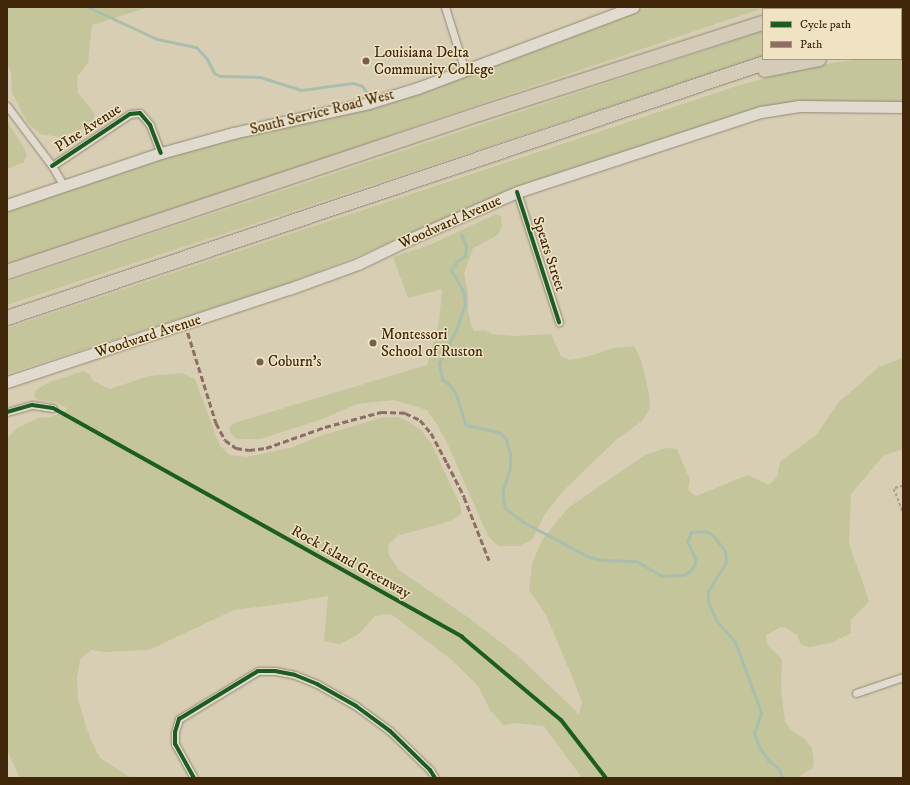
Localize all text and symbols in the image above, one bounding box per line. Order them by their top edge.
legend [762,8,902,60]
text: Cycle path [800,17,851,32]
text: Path [800,37,822,52]
place label: Louisiana Delta Community College [374,43,494,78]
marker: Louisiana Delta Community College [361,56,371,66]
street label: South Service Road West [248,85,396,139]
street label: PIne Avenue [52,100,124,156]
street label: Woodward Avenue [396,191,504,253]
street label: Spears Street [529,214,569,294]
street label: Woodward Avenue [93,310,203,362]
place label: Montessori School of Ruston [381,325,483,360]
marker: Montessori School of Ruston [368,338,378,348]
place label: Coburn's [268,353,321,371]
marker: Coburn's [255,357,265,367]
street label: Rock Island Greenway [288,522,414,602]

